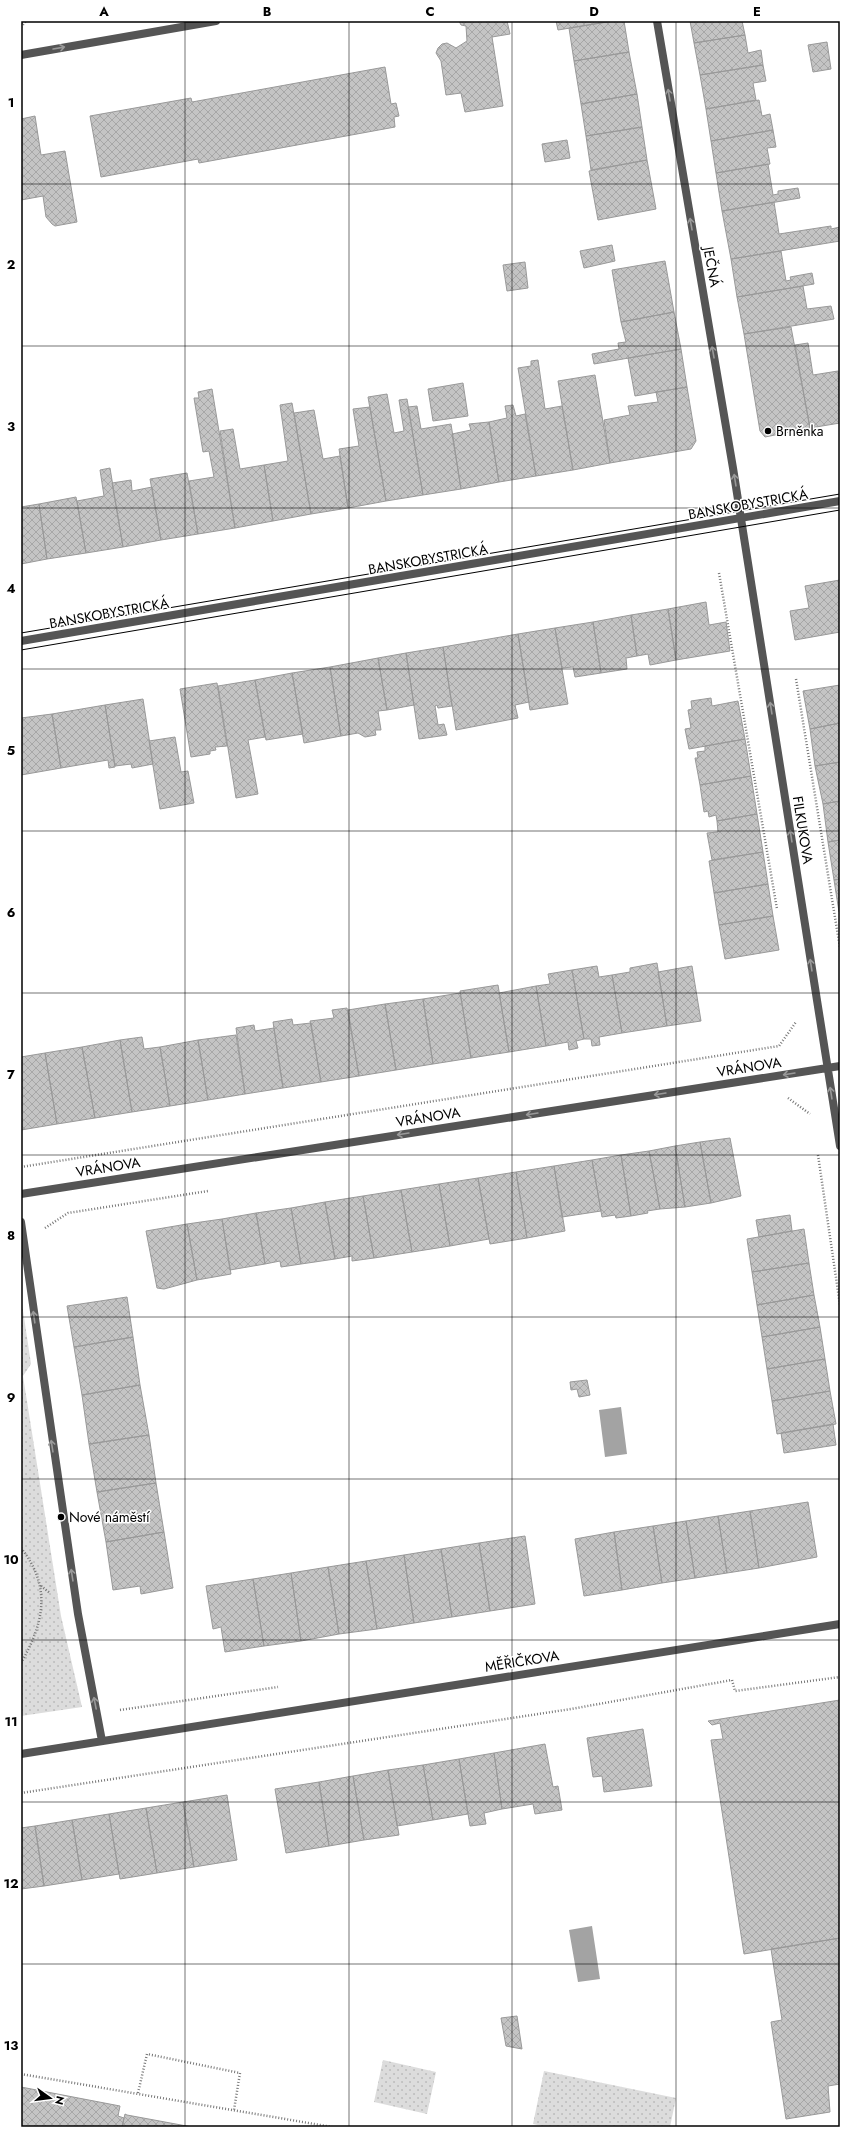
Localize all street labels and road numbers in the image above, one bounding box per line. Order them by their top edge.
street label: JEČNÁ [698,243,726,290]
street label: BANSKOBYSTRICKÁ [687,484,810,524]
street label: BANSKOBYSTRICKÁ [367,539,490,579]
street label: BANSKOBYSTRICKÁ [48,593,171,633]
street label: FILKUKOVA [788,795,818,866]
street label: VRÁNOVA [715,1052,783,1082]
street label: VRÁNOVA [394,1102,462,1132]
street label: VRÁNOVA [74,1152,142,1182]
street label: MĚŘIČKOVA [483,1645,561,1677]

